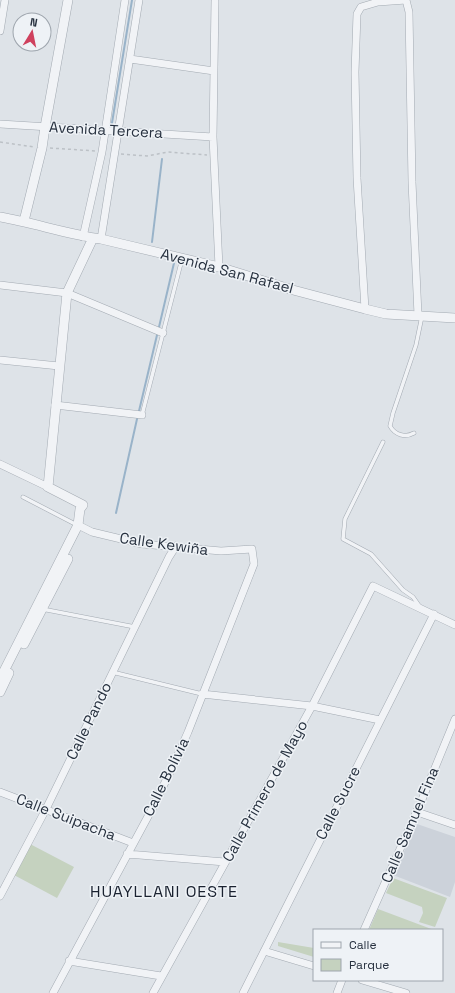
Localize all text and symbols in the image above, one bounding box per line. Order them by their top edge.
north arrow [12,12,52,52]
text: N [29,15,39,30]
street label: Avenida Tercera [49,117,164,142]
street label: Avenida San Rafael [159,244,296,297]
street label: Calle Kewiña [118,528,210,559]
street label: Calle Pando [62,679,115,763]
street label: Calle Primero de Mayo [218,717,311,865]
street label: Calle Bolivia [138,734,193,819]
street label: Calle Sucre [311,763,364,843]
street label: Calle Samuel Fina [377,764,443,886]
street label: Calle Suipacha [14,789,119,844]
district label: HUAYLLANI OESTE [90,881,238,902]
legend [313,929,443,981]
text: Calle [349,937,377,953]
text: Parque [349,957,389,973]

